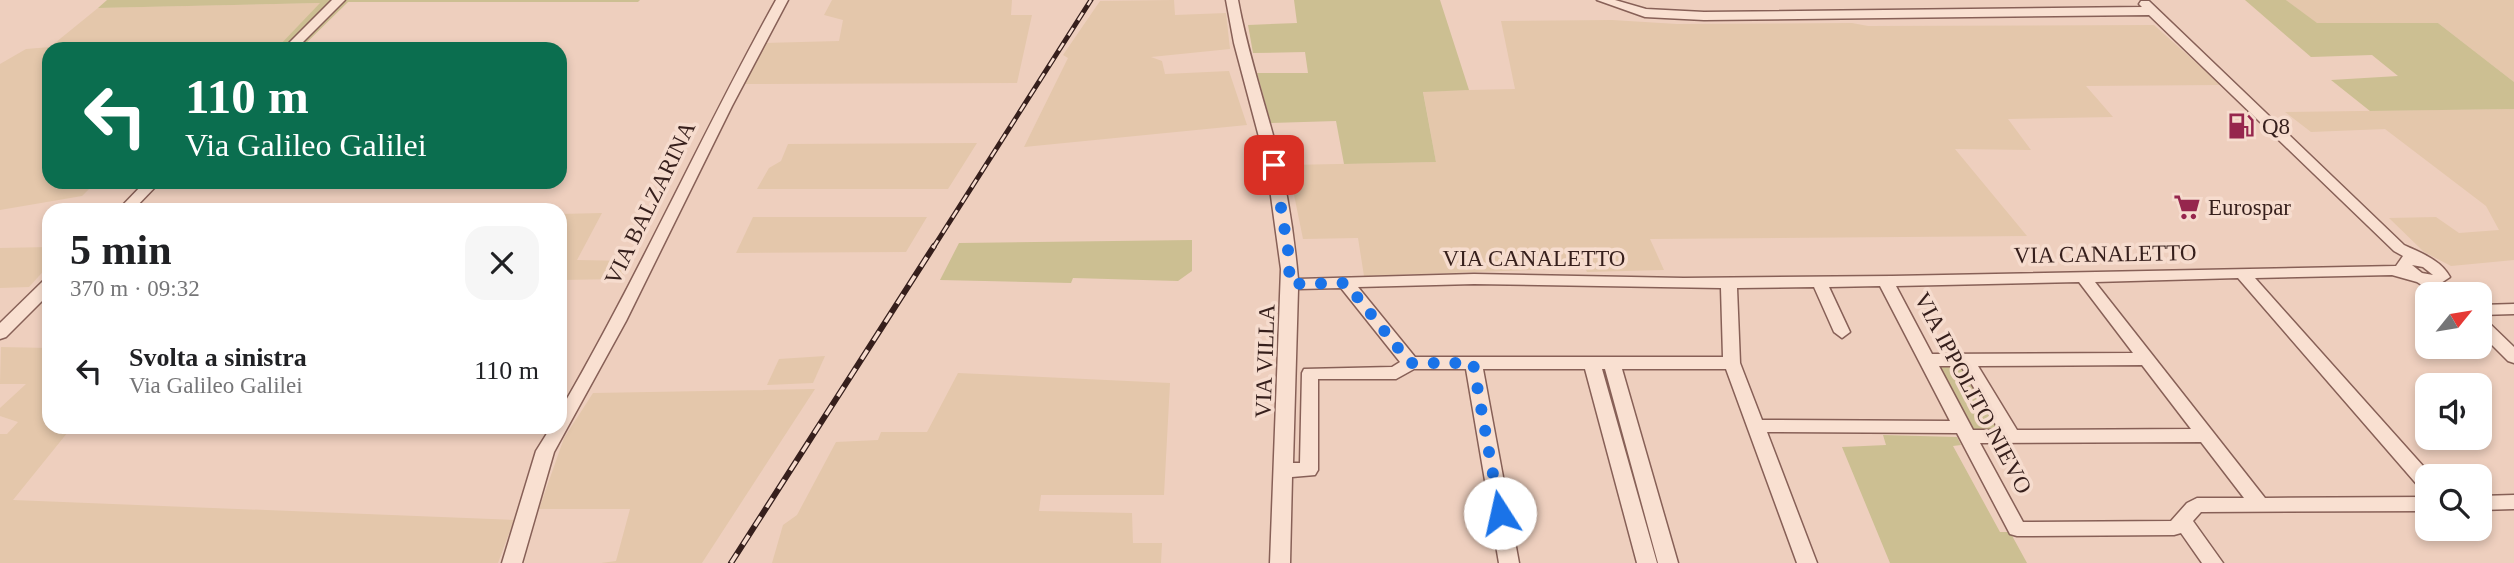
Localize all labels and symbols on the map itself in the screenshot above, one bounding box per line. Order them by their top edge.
fuel station icon: Q8 [2226,111,2256,141]
place label: Q8 [2262,114,2290,139]
street label: VIA BALZARINA [600,117,700,289]
pin [1244,135,1304,195]
supermarket icon: Eurospar [2172,192,2202,222]
place label: Eurospar [2208,195,2291,220]
street label: VIA CANALETTO [2013,240,2197,268]
street label: VIA CANALETTO [1443,246,1625,271]
north arrow [2415,282,2492,359]
street label: VIA IPPOLITO NIEVO [1909,288,2037,498]
street label: VIA VILLA [1251,303,1279,418]
position arrow [1463,476,1537,550]

